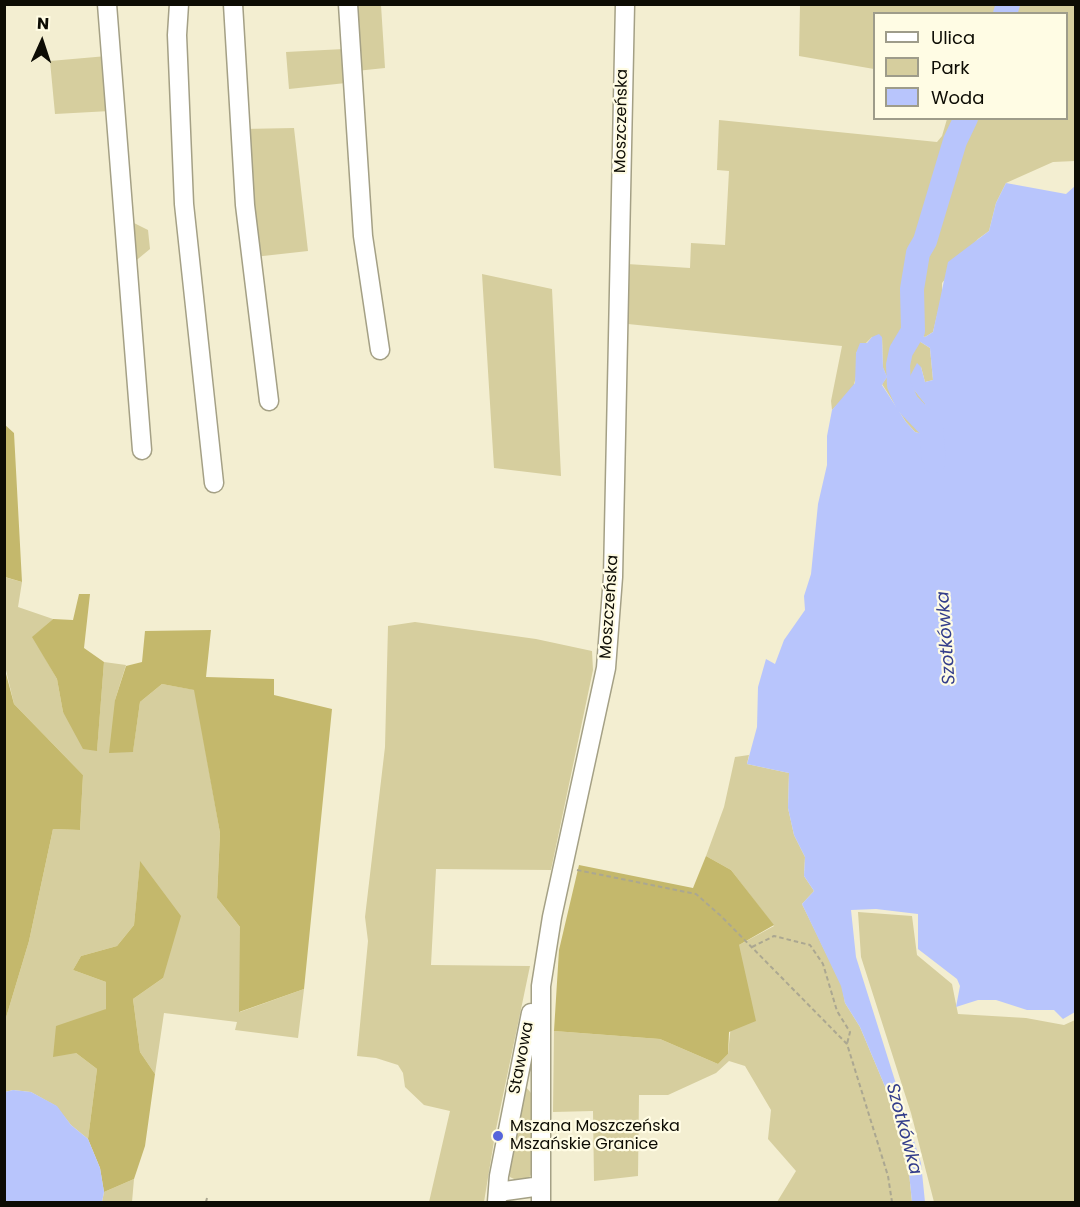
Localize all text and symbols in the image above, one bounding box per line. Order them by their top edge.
north arrow [12,12,72,72]
text: N [36,12,50,35]
legend [873,12,1068,120]
text: Ulica [931,25,975,50]
text: Park [931,55,970,80]
street label: Moszczeńska [611,69,633,173]
text: Woda [931,85,984,110]
street label: Moszczeńska [597,554,623,660]
water label: Szotkówka [933,590,961,686]
street label: Stawowa [506,1020,538,1096]
water label: Szotkówka [880,1081,926,1177]
place label: Mszana Moszczeńska Mszańskie Granice [510,1117,680,1155]
marker: Mszana Moszczeńska Mszańskie Granice [491,1129,505,1143]

